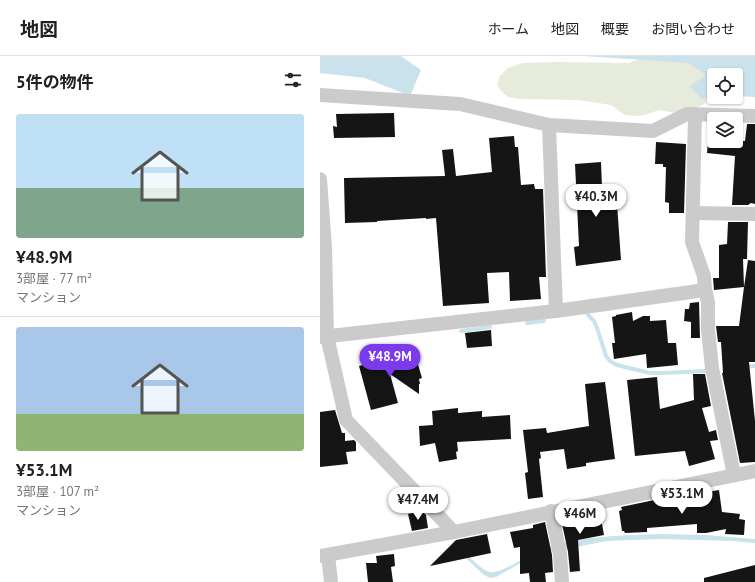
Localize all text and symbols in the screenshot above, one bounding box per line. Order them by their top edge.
text: 地図 [20,17,58,41]
text: ホーム [487,20,529,38]
text: 地図 [551,20,579,38]
text: 概要 [601,20,629,38]
text: お問い合わせ [651,20,735,38]
map controls [707,68,743,148]
button: locate [707,68,743,104]
icon: filters [282,69,304,91]
text: 5件の物件 [16,71,94,93]
button: layers [707,112,743,148]
icon: home [124,140,196,212]
pin: ¥40.3M [563,184,629,218]
text: ¥40.3M [574,188,618,205]
text: ¥48.9M [16,246,72,268]
text: 3部屋 · 77 m² [16,270,92,287]
text: マンション [16,289,81,306]
pin: ¥48.9M [357,344,423,378]
text: ¥48.9M [368,348,412,365]
icon: home [124,353,196,425]
text: ¥53.1M [16,459,72,481]
pin: ¥53.1M [649,481,715,515]
text: 3部屋 · 107 m² [16,483,99,500]
text: ¥53.1M [660,485,704,502]
pin: ¥47.4M [385,487,451,521]
text: ¥47.4M [397,491,439,508]
pin: ¥46M [556,501,604,535]
text: マンション [16,502,81,519]
text: ¥46M [564,505,596,522]

